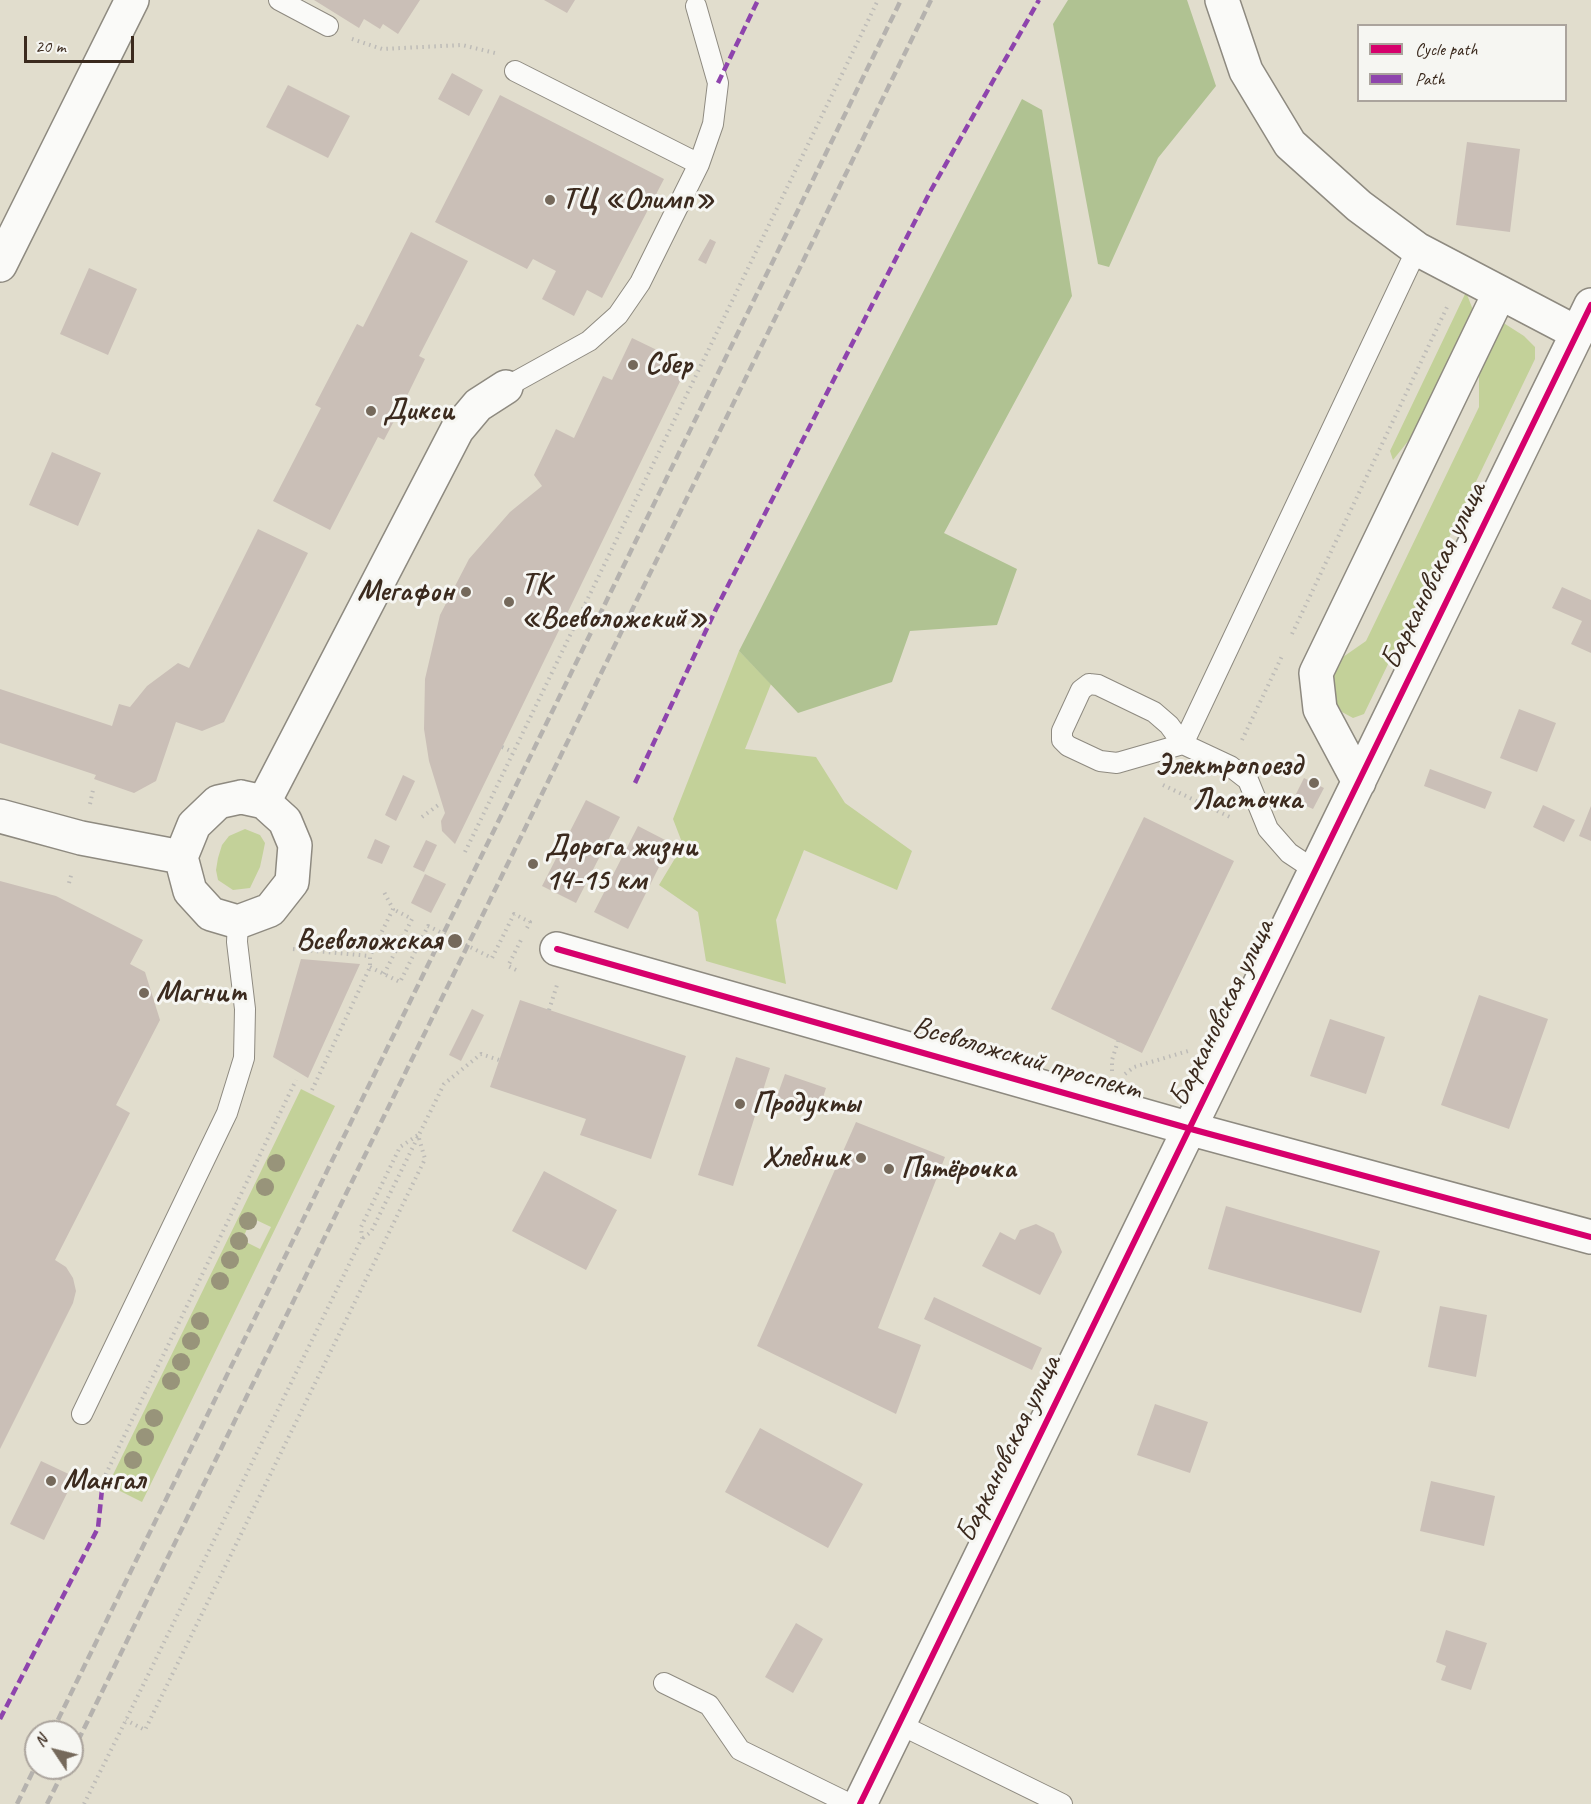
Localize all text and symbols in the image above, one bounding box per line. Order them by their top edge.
scale bar [27,24,136,62]
legend [1357,24,1567,102]
text: 20 m [35,35,66,57]
text: Cycle path [1415,38,1477,60]
text: Path [1415,68,1445,90]
place label: ТЦ «Олимп» [562,182,714,218]
marker: ТЦ «Олимп» [543,193,557,207]
place label: Сбер [645,347,692,383]
marker: Сбер [626,358,640,372]
place label: Дикси [383,393,454,429]
marker: Дикси [364,404,378,418]
street label: Баркановская улица [1373,477,1495,675]
place label: ТК «Всеволожский» [521,567,707,638]
place label: Мегафон [357,574,454,610]
marker: Мегафон [459,585,473,599]
marker: ТК «Всеволожский» [502,595,516,609]
place label: Электропоезд Ласточка [1155,748,1302,819]
marker: Электропоезд Ласточка [1307,776,1321,790]
place label: Дорога жизни 14-15 км [545,829,697,900]
marker: Дорога жизни 14-15 км [526,857,540,871]
street label: Баркановская улица [1161,914,1283,1112]
place label: Всеволожская [296,923,442,959]
marker: Всеволожская [446,932,464,950]
place label: Магнит [156,975,247,1011]
marker: Магнит [137,986,151,1000]
street label: Всеволожский проспект [908,1009,1146,1109]
place label: Продукты [752,1086,860,1122]
marker: Продукты [733,1097,747,1111]
place label: Хлебник [762,1140,849,1176]
marker: Хлебник [854,1151,868,1165]
place label: Пятёрочка [901,1151,1016,1187]
marker: Пятёрочка [882,1162,896,1176]
street label: Баркановская улица [948,1350,1070,1548]
place label: Мангал [63,1463,145,1499]
marker: Мангал [44,1474,58,1488]
north arrow [24,1720,84,1780]
text: N [30,1731,52,1751]

